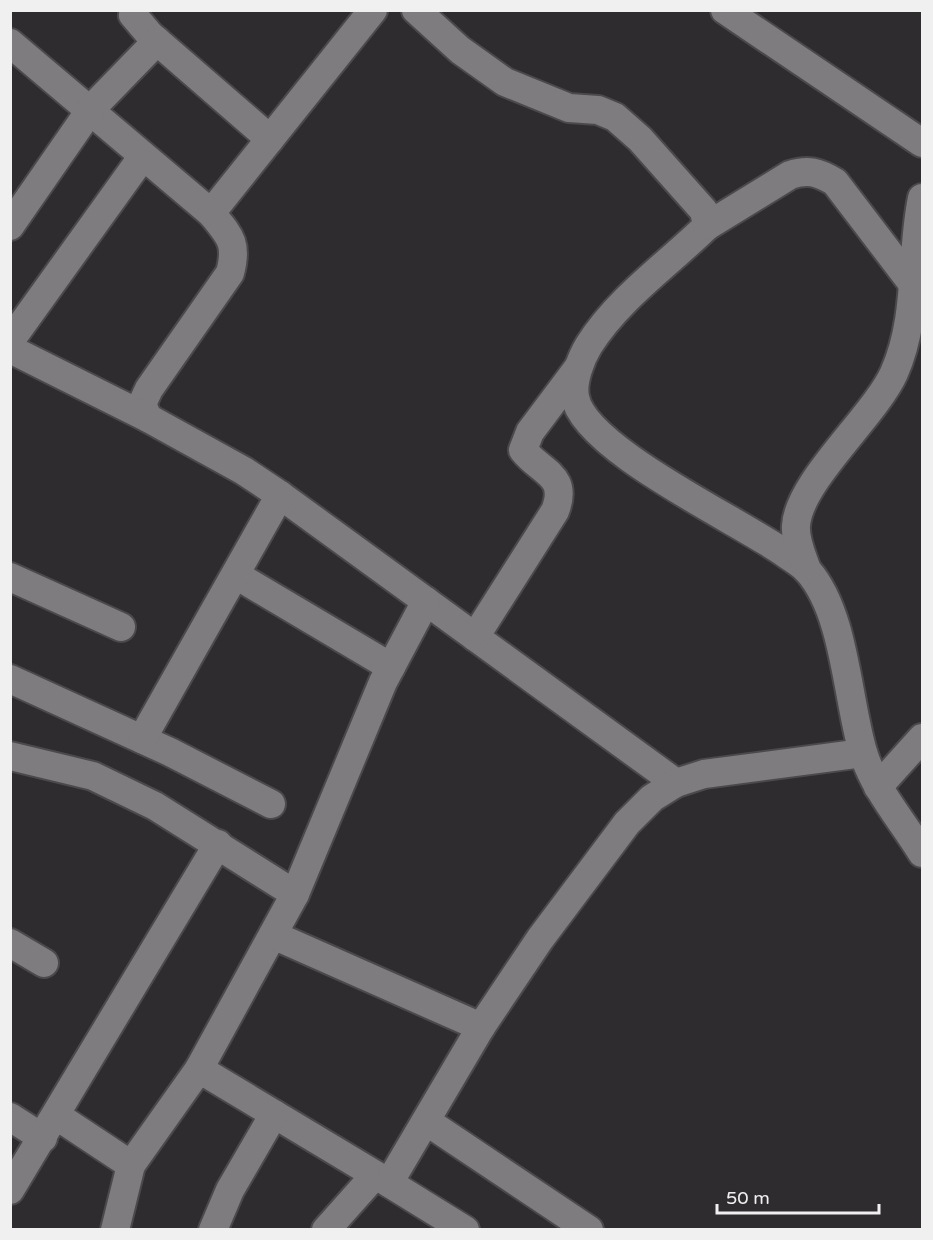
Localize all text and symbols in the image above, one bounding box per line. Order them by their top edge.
scale bar [717,1177,879,1215]
text: 50 m [726,1187,770,1209]

